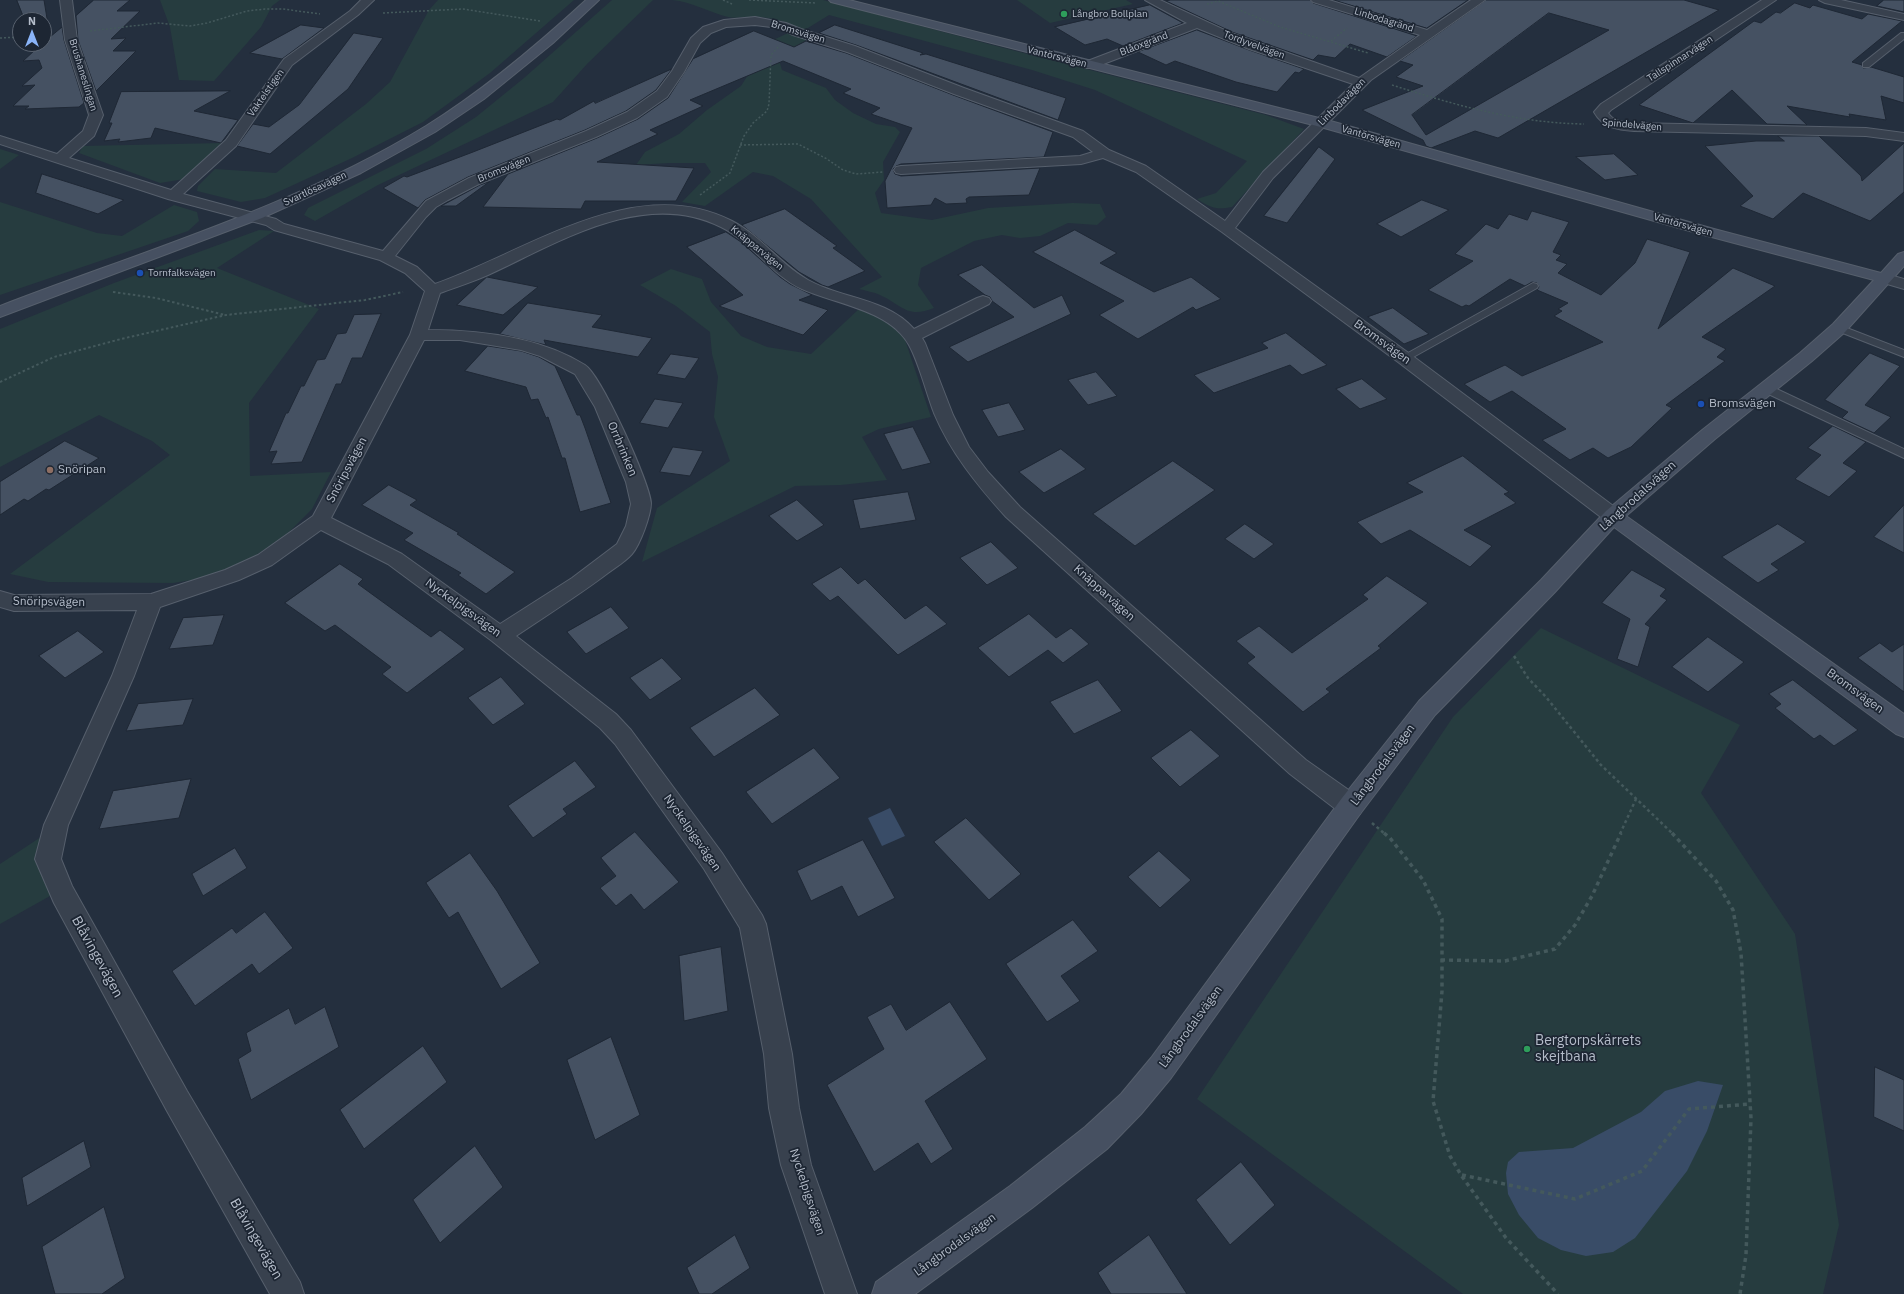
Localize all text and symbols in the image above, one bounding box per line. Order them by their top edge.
street label: Linbodagränd [1353,5,1415,35]
place label: Långbro Bollplan [1072,8,1148,20]
marker: Långbro Bollplan [1059,9,1069,19]
north arrow [12,12,52,52]
text: N [28,14,36,28]
street label: Bromsvägen [770,18,826,46]
street label: Tordyvelvägen [1222,28,1286,62]
street label: Blåoxgränd [1118,29,1170,59]
street label: Tallspinnarvägen [1645,33,1715,85]
street label: Brushaneslingan [66,37,100,113]
street label: Vantörsvägen [1026,44,1088,70]
street label: Vaktelstigen [245,67,287,119]
street label: Linbodavägen [1316,76,1368,128]
street label: Spindelvägen [1601,116,1663,134]
street label: Vantörsvägen [1340,123,1402,151]
street label: Bromsvägen [476,153,532,185]
street label: Svartlösavägen [282,169,348,209]
street label: Vantörsvägen [1652,211,1714,239]
street label: Knäpparvägen [728,223,786,273]
place label: Tornfalksvägen [148,267,216,279]
marker: Tornfalksvägen [135,268,145,278]
street label: Bromsvägen [1351,317,1413,367]
place label: Bromsvägen [1709,397,1776,411]
marker: Bromsvägen [1696,399,1706,409]
street label: Orrbrinken [604,419,640,479]
street label: Snöripsvägen [324,435,370,505]
street label: Långbrodalsvägen [1597,458,1679,534]
place label: Snöripan [58,463,106,477]
marker: Snöripan [45,465,55,475]
street label: Knäpparvägen [1070,562,1138,624]
street label: Nyckelpigsvägen [422,576,504,640]
street label: Snöripsvägen [13,594,85,610]
street label: Bromsvägen [1824,666,1886,716]
street label: Långbrodalsvägen [1348,722,1418,808]
street label: Nyckelpigsvägen [660,792,724,874]
street label: Blåvingevägen [68,913,126,1001]
street label: Långbrodalsvägen [1156,983,1226,1071]
place label: Bergtorpskärrets skejtbana [1535,1033,1641,1066]
marker: Bergtorpskärrets skejtbana [1522,1044,1532,1054]
street label: Nyckelpigsvägen [786,1147,828,1237]
street label: Blåvingevägen [226,1196,286,1282]
street label: Långbrodalsvägen [911,1210,999,1280]

